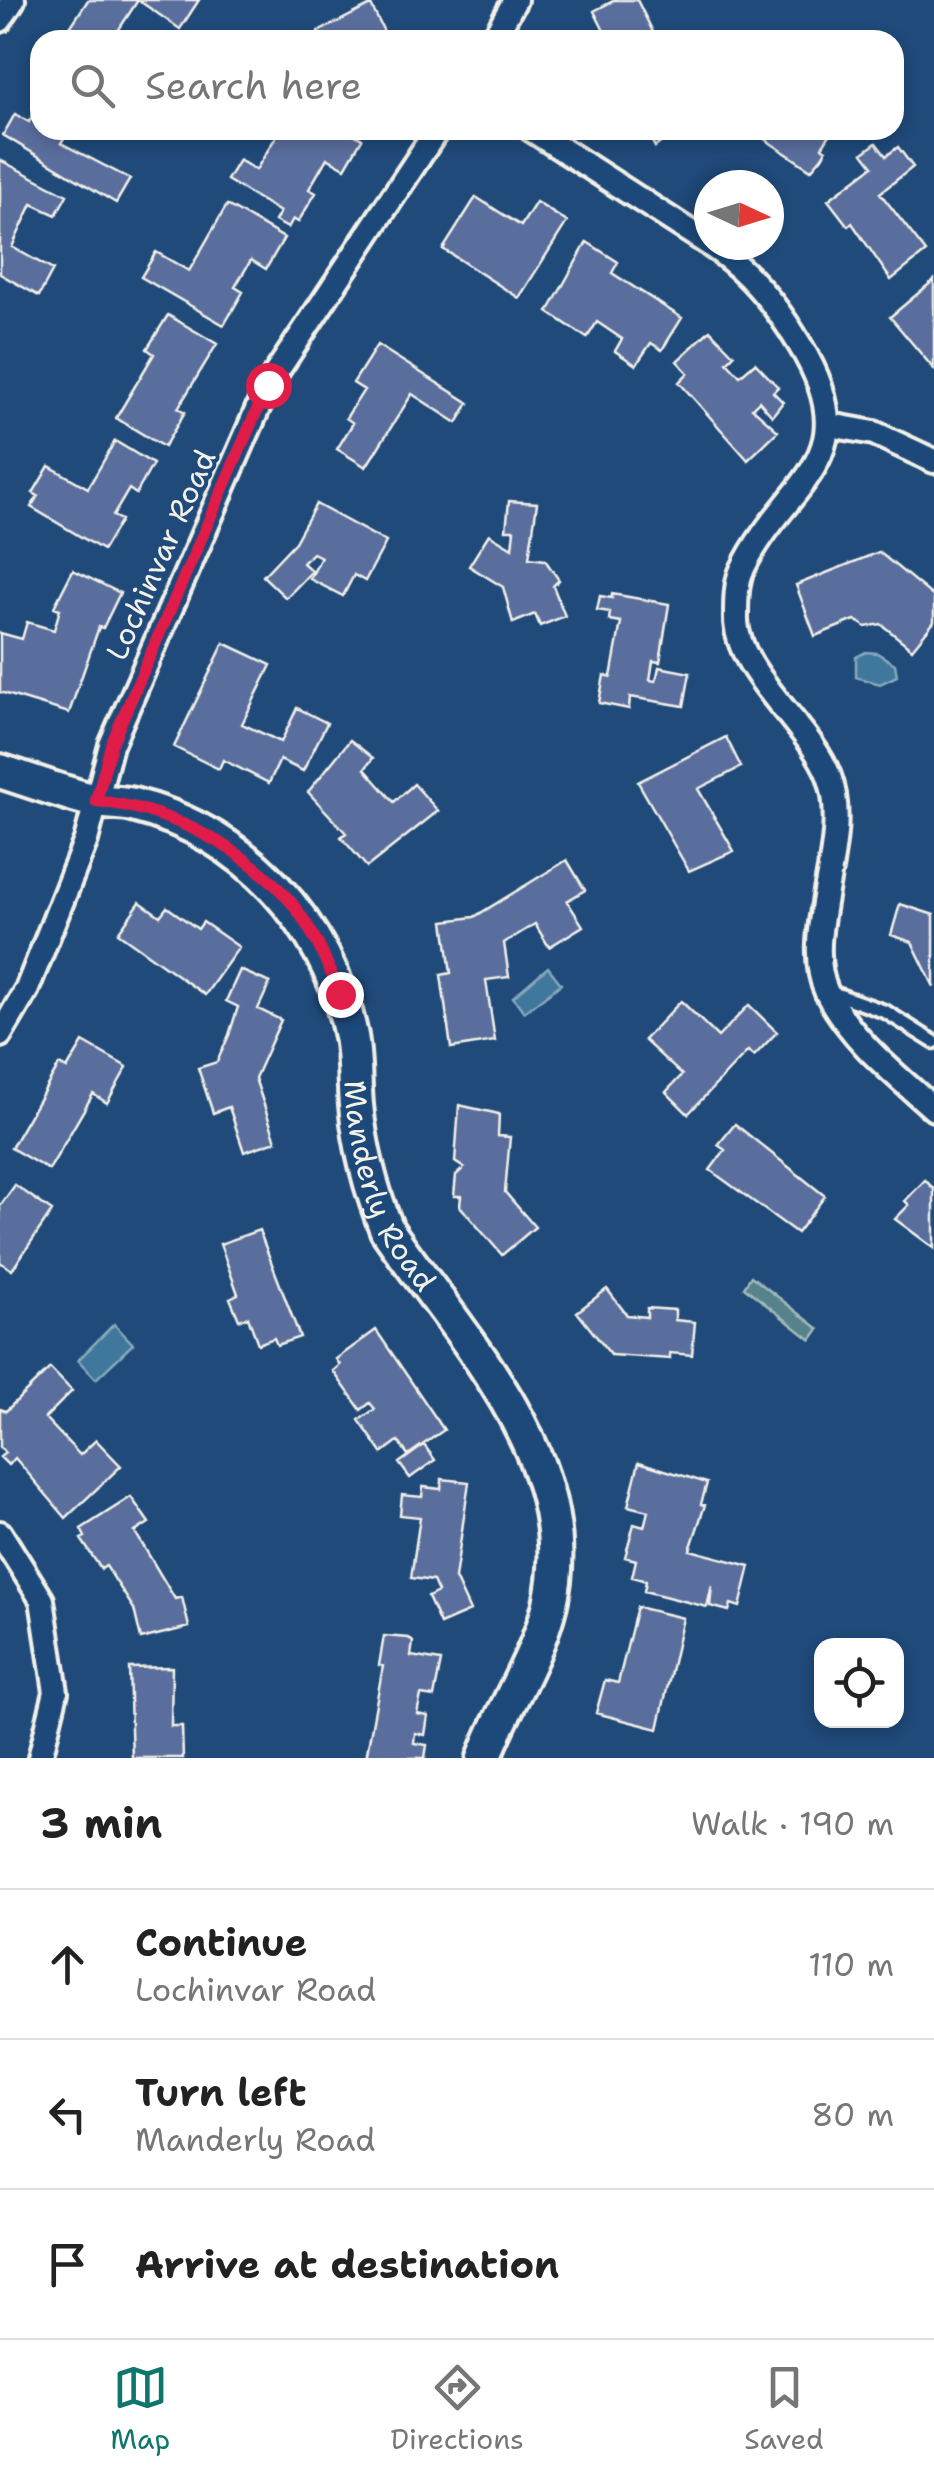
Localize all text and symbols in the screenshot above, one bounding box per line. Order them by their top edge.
search box [30,30,904,140]
icon: search [65,58,120,113]
text: Search here [145,60,362,111]
north arrow [694,170,784,260]
route start [246,363,292,409]
street label: Lochinvar Road [96,443,225,666]
route end [318,972,364,1018]
street label: Manderly Road [335,1079,446,1300]
map controls [814,1638,904,1728]
button: locate [814,1638,904,1728]
text: 3 min [40,1795,162,1851]
text: Walk · 190 m [691,1802,894,1845]
text: Continue [135,1917,307,1968]
icon: ahead [40,1937,95,1992]
text: 110 m [808,1943,894,1986]
text: Lochinvar Road [135,1968,376,2011]
text: Turn left [135,2067,307,2118]
icon: left [40,2087,95,2142]
text: 80 m [811,2093,894,2136]
text: Manderly Road [135,2118,375,2161]
icon: arrive [40,2237,95,2292]
text: Arrive at destination [135,2239,559,2290]
tab: Map [110,2360,170,2458]
tab: Directions [391,2360,524,2458]
tab: Saved [744,2360,824,2458]

